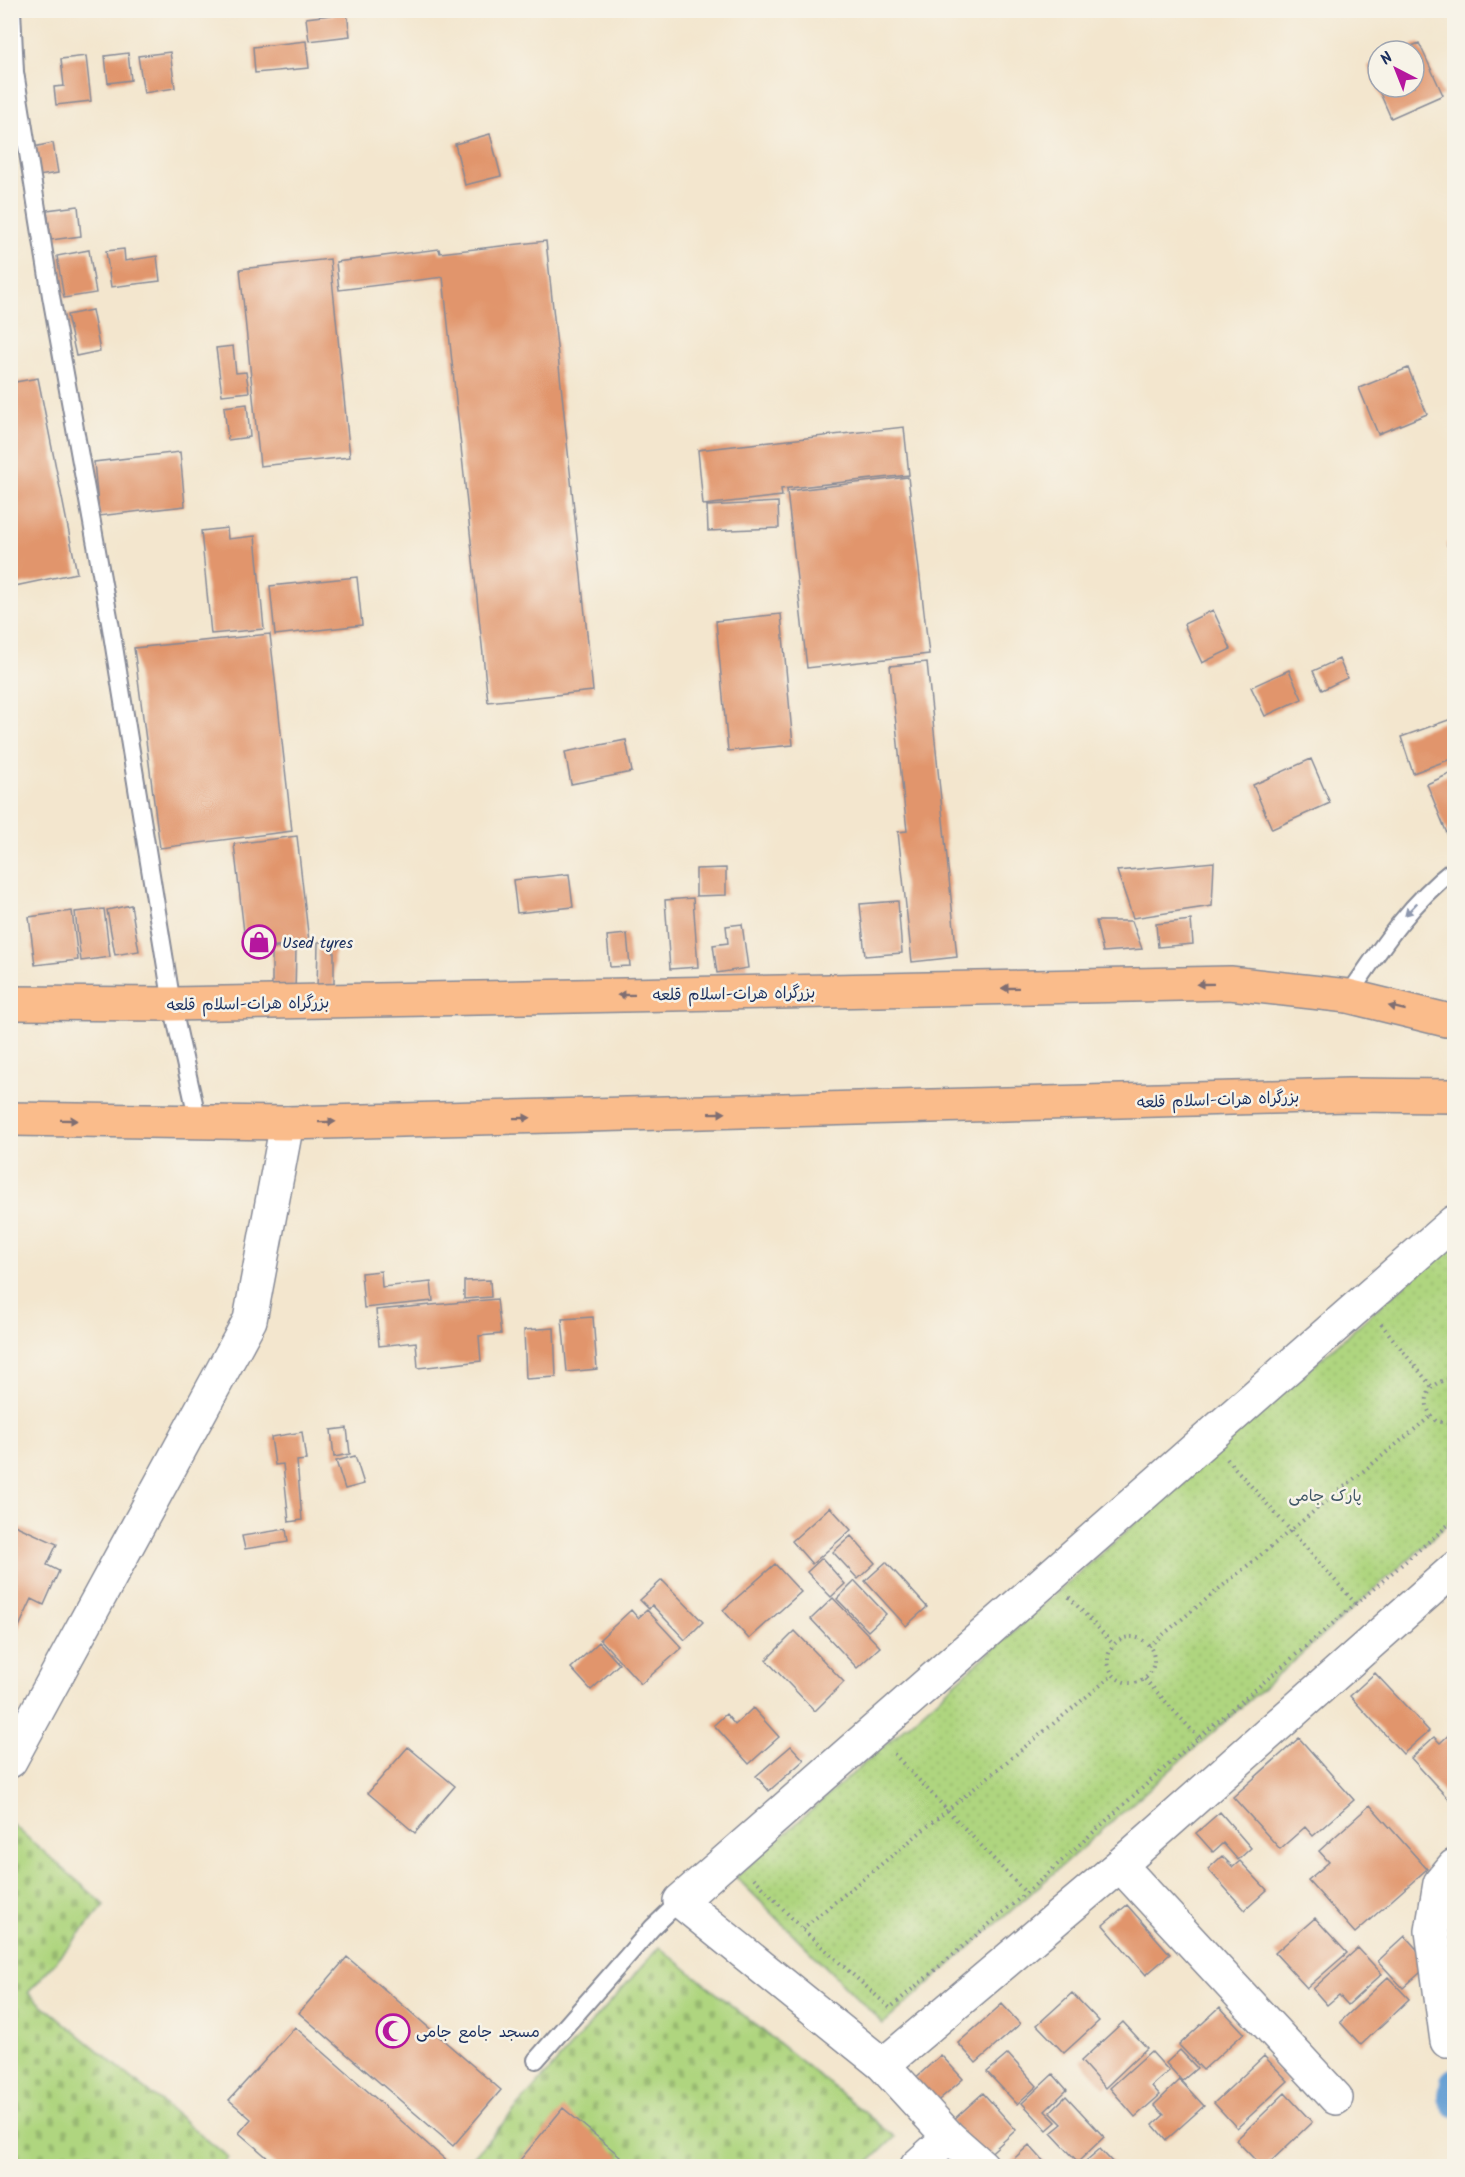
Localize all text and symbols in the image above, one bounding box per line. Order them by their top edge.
north arrow [1366,39,1426,99]
text: N [1375,46,1399,72]
one-way arrow [1404,901,1418,916]
shop icon: Used tyres [241,924,277,960]
place label: Used tyres [282,931,353,956]
one-way arrow [1195,979,1214,989]
street label: بزرگراه هرات-اسلام قلعه [653,981,816,1008]
one-way arrow [1000,983,1019,993]
street label: بزرگراه هرات-اسلام قلعه [167,991,330,1018]
one-way arrow [616,991,635,1000]
one-way arrow [1388,1003,1407,1013]
street label: بزرگراه هرات-اسلام قلعه [1136,1085,1300,1116]
one-way arrow [707,1108,726,1118]
one-way arrow [512,1113,531,1122]
one-way arrow [59,1115,78,1125]
one-way arrow [317,1118,336,1127]
park label: پارک جامی [1288,1484,1362,1509]
mosque icon: مسجد جامع جامی [375,2013,411,2049]
place label: مسجد جامع جامی [416,2020,540,2045]

